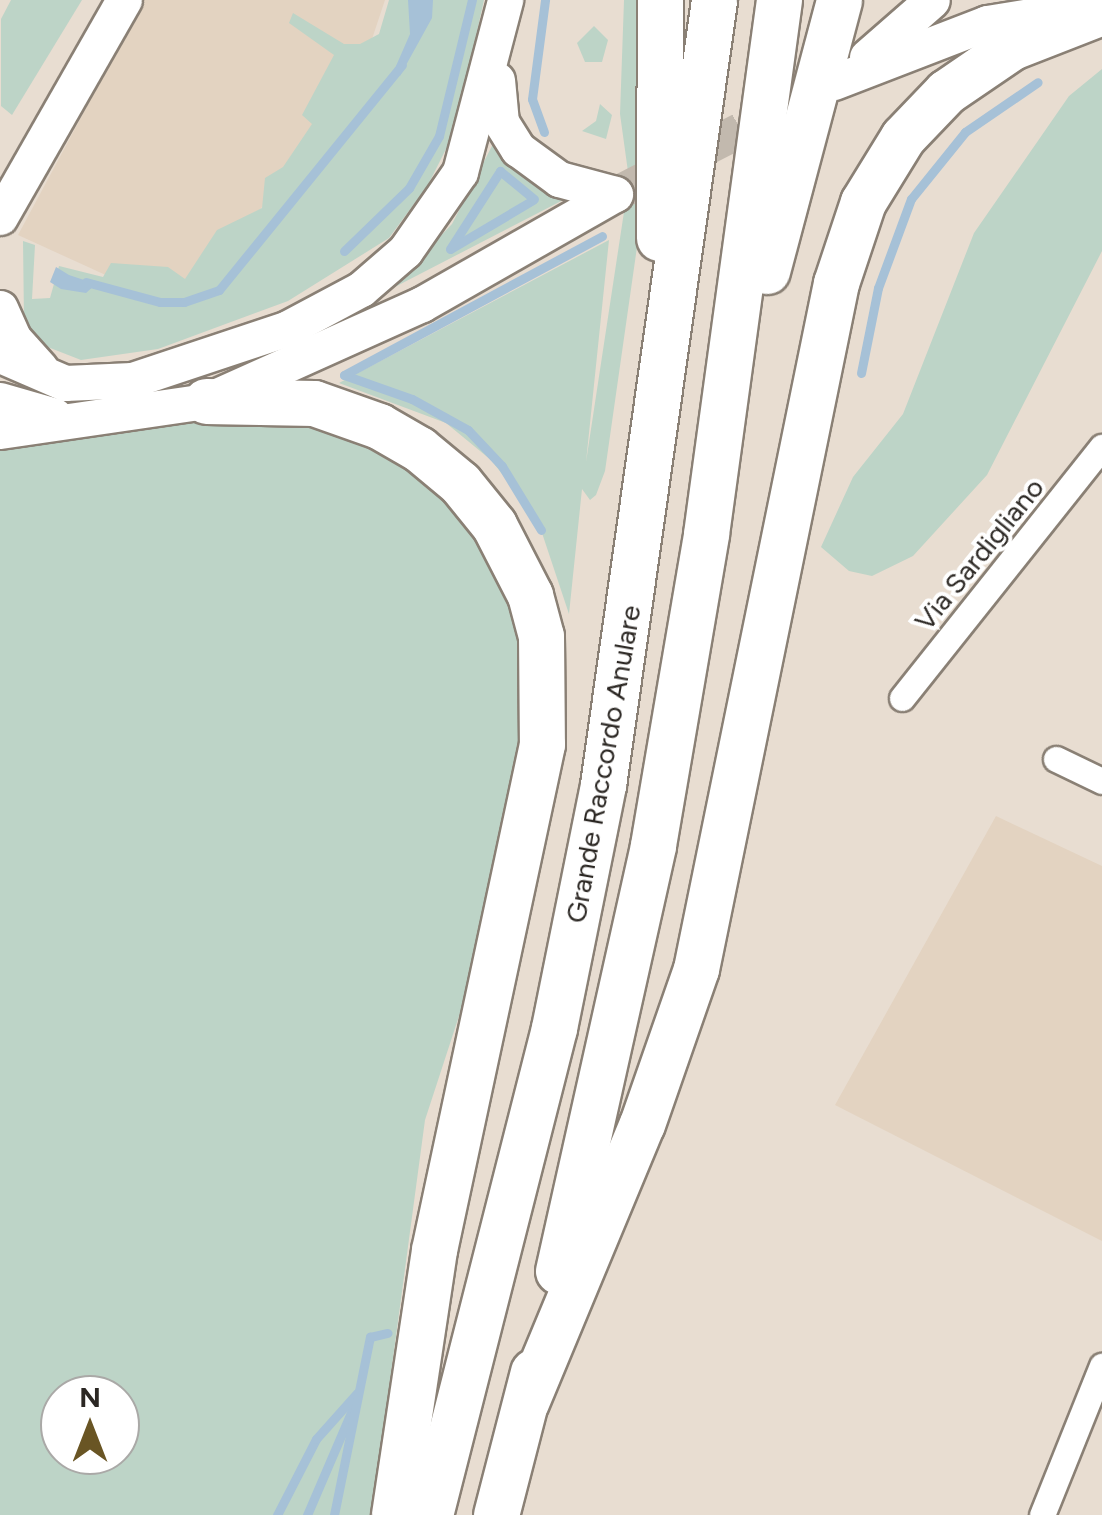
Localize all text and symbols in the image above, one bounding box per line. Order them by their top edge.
street label: Via Sardigliano [907,471,1051,637]
street label: Grande Raccordo Anulare [558,603,648,925]
north arrow [40,1375,140,1475]
text: N [79,1380,101,1414]

